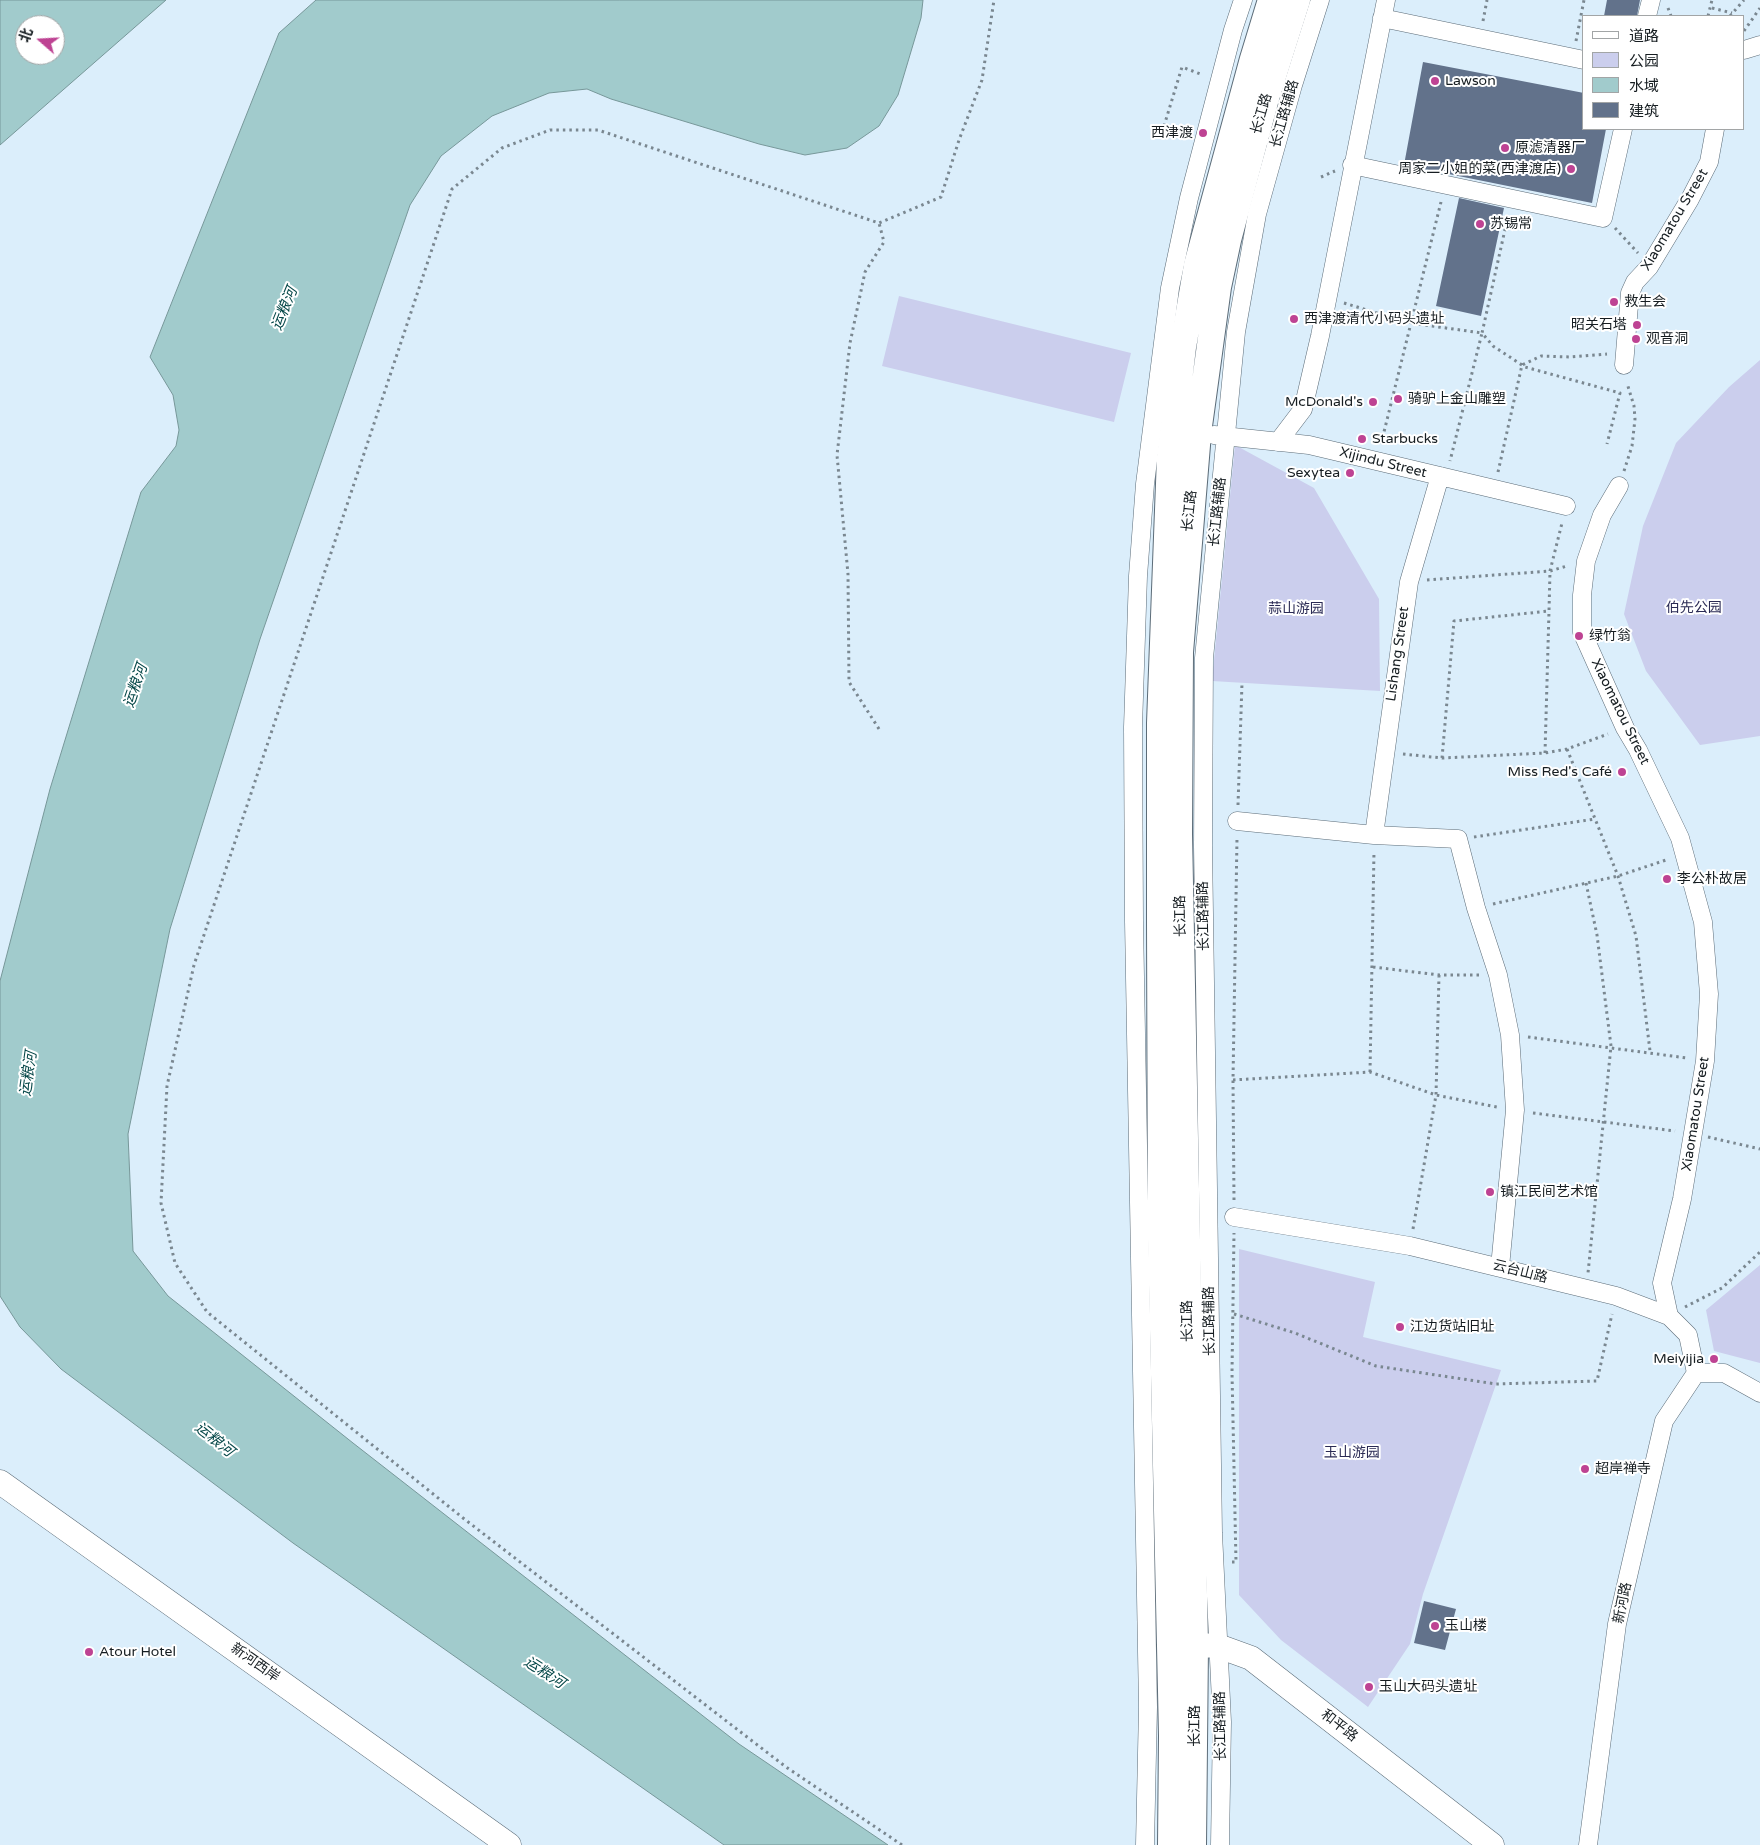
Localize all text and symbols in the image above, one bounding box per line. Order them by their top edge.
north arrow [15,15,65,65]
legend [1582,15,1745,130]
text: 北 [16,26,37,45]
text: 道路 [1629,27,1659,45]
text: 公园 [1629,52,1659,70]
place label: Lawson [1445,73,1496,89]
marker: Lawson [1429,75,1441,87]
text: 水域 [1629,77,1659,95]
street label: 长江路辅路 [1267,78,1303,150]
street label: 长江路 [1248,91,1276,137]
text: 建筑 [1629,102,1659,120]
place label: 西津渡 [1151,125,1193,141]
marker: 西津渡 [1197,127,1209,139]
place label: 原滤清器厂 [1515,140,1585,156]
marker: 原滤清器厂 [1499,142,1511,154]
place label: 周家二小姐的菜(西津渡店) [1398,161,1561,177]
marker: 周家二小姐的菜(西津渡店) [1565,163,1577,175]
street label: Xiaomatou Street [1638,166,1712,274]
place label: 苏锡常 [1490,216,1532,232]
marker: 苏锡常 [1474,218,1486,230]
water label: 运粮河 [268,285,302,333]
place label: 救生会 [1624,294,1666,310]
marker: 救生会 [1608,296,1620,308]
place label: 西津渡清代小码头遗址 [1304,311,1444,327]
marker: 西津渡清代小码头遗址 [1288,313,1300,325]
place label: 昭关石塔 [1571,317,1627,333]
marker: 昭关石塔 [1631,319,1643,331]
place label: 观音洞 [1646,331,1688,347]
marker: 观音洞 [1630,333,1642,345]
place label: 骑驴上金山雕塑 [1408,391,1506,407]
marker: 骑驴上金山雕塑 [1392,393,1404,405]
place label: McDonald's [1285,394,1363,410]
marker: McDonald's [1367,396,1379,408]
place label: Starbucks [1372,431,1438,447]
marker: Starbucks [1356,433,1368,445]
street label: Xijindu Street [1338,444,1428,482]
place label: Sexytea [1287,465,1340,481]
marker: Sexytea [1344,467,1356,479]
street label: 长江路辅路 [1206,476,1230,548]
street label: 长江路 [1179,489,1201,533]
park label: 伯先公园 [1666,600,1722,616]
park label: 蒜山游园 [1268,601,1324,617]
street label: Lishang Street [1383,605,1413,703]
place label: 绿竹翁 [1589,628,1631,644]
marker: 绿竹翁 [1573,630,1585,642]
street label: Xiaomatou Street [1587,656,1653,768]
water label: 运粮河 [120,662,152,710]
place label: Miss Red's Café [1508,764,1612,780]
marker: Miss Red's Café [1616,766,1628,778]
place label: 李公朴故居 [1677,871,1747,887]
marker: 李公朴故居 [1661,873,1673,885]
street label: 长江路辅路 [1195,881,1213,951]
street label: 长江路 [1172,895,1190,937]
water label: 运粮河 [17,1050,41,1098]
street label: Xiaomatou Street [1679,1056,1713,1172]
place label: 镇江民间艺术馆 [1500,1184,1598,1200]
marker: 镇江民间艺术馆 [1484,1186,1496,1198]
street label: 云台山路 [1491,1257,1549,1287]
street label: 长江路辅路 [1201,1286,1219,1356]
street label: 长江路 [1179,1300,1197,1342]
place label: 江边货站旧址 [1410,1319,1494,1335]
marker: 江边货站旧址 [1394,1321,1406,1333]
place label: Meiyijia [1653,1351,1704,1367]
marker: Meiyijia [1708,1353,1720,1365]
water label: 运粮河 [191,1419,237,1461]
park label: 玉山游园 [1324,1445,1380,1461]
place label: 超岸禅寺 [1595,1461,1651,1477]
marker: 超岸禅寺 [1579,1463,1591,1475]
street label: 新河路 [1610,1581,1636,1625]
place label: 玉山楼 [1445,1618,1487,1634]
marker: 玉山楼 [1429,1620,1441,1632]
street label: 新河西岸 [227,1640,283,1686]
place label: Atour Hotel [99,1644,176,1660]
marker: Atour Hotel [83,1646,95,1658]
water label: 运粮河 [520,1653,568,1693]
place label: 玉山大码头遗址 [1379,1679,1477,1695]
marker: 玉山大码头遗址 [1363,1681,1375,1693]
street label: 长江路辅路 [1212,1691,1230,1761]
street label: 长江路 [1187,1705,1203,1747]
street label: 和平路 [1317,1706,1361,1746]

